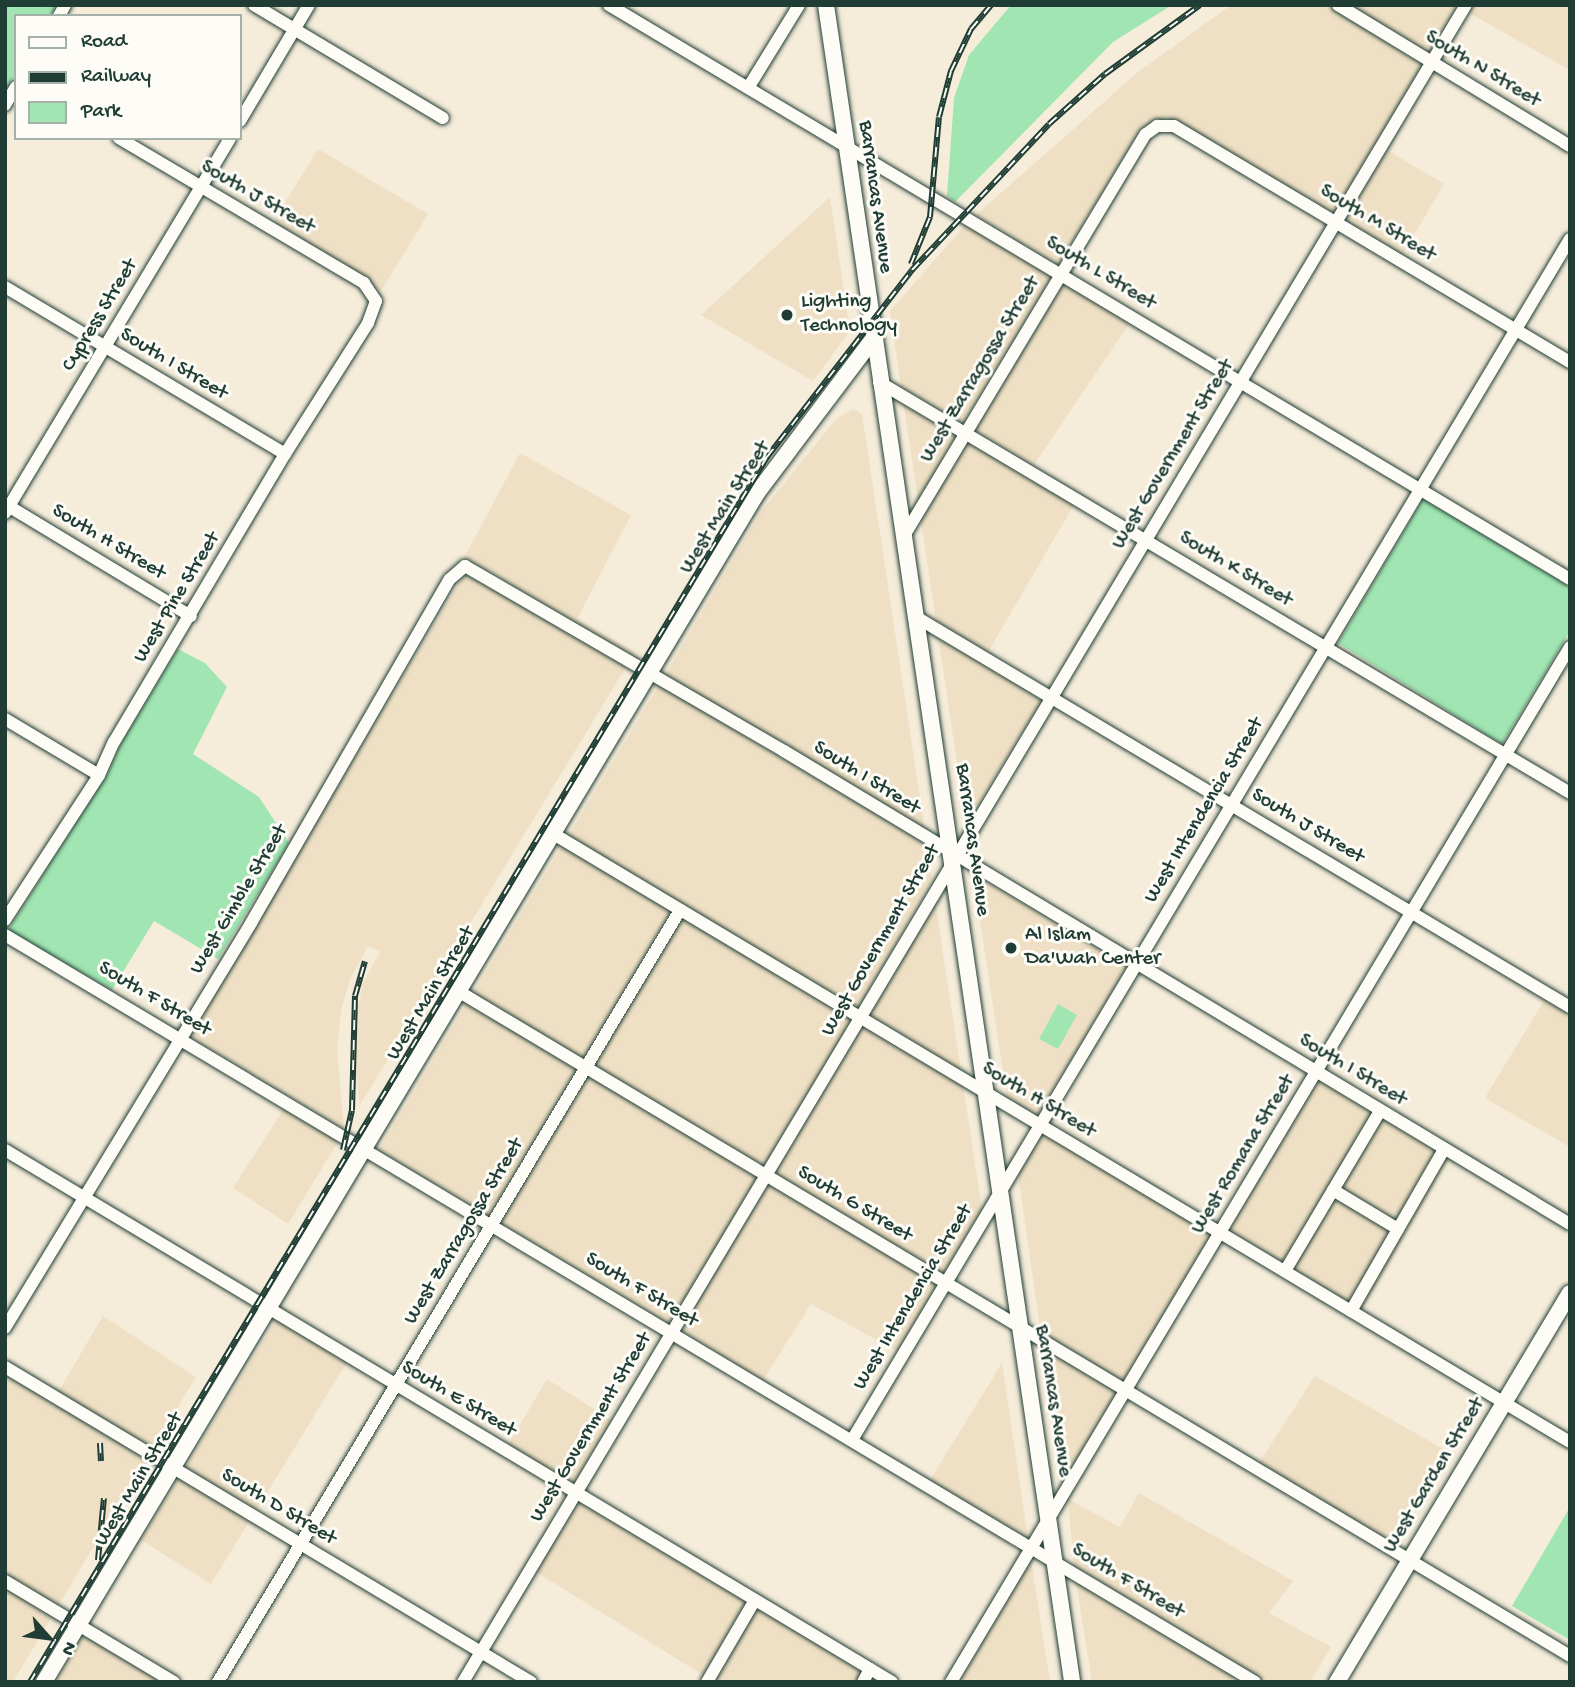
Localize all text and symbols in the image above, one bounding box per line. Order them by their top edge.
legend [14,14,242,140]
street label: South N Street [1420,26,1544,114]
text: Road [81,30,127,55]
text: Railway [81,65,151,90]
text: Park [81,100,121,125]
street label: Barrancas Avenue [851,119,897,275]
street label: South J Street [196,155,318,241]
street label: South M Street [1314,180,1440,268]
street label: South L Street [1040,231,1160,317]
street label: Cypress Street [58,255,144,377]
street label: West Zarragossa Street [915,272,1047,468]
place label: Lighting Technology [801,290,897,340]
marker: Lighting Technology [779,307,795,323]
street label: South I Street [115,323,231,407]
street label: West Government Street [1107,356,1241,554]
street label: West Main Street [675,437,777,579]
street label: South H Street [47,499,169,587]
street label: South K Street [1174,526,1296,614]
street label: West Pine Street [129,528,227,668]
street label: West Intendencia Street [1140,714,1270,908]
street label: South I Street [808,736,924,822]
street label: Barrancas Avenue [948,762,994,918]
street label: South J Street [1246,783,1368,871]
street label: West Gimble Street [185,821,295,979]
street label: West Government Street [817,841,947,1041]
street label: West Main Street [382,922,482,1066]
place label: Al Islam Da'Wah Center [1025,923,1160,973]
marker: Al Islam Da'Wah Center [1003,940,1019,956]
street label: South F Street [93,956,215,1044]
street label: South I Street [1294,1029,1410,1113]
street label: South H Street [977,1057,1099,1145]
street label: West Romana Street [1187,1071,1301,1239]
street label: West Zarragossa Street [399,1134,531,1330]
street label: South G Street [792,1161,916,1249]
street label: West Intendencia Street [849,1201,979,1395]
street label: South F Street [580,1247,702,1335]
street label: Barrancas Avenue [1028,1323,1076,1479]
street label: West Government Street [525,1329,659,1527]
street label: South E Street [396,1356,520,1444]
street label: West Garden Street [1379,1394,1491,1558]
street label: West Main Street [90,1408,190,1552]
street label: South D Street [216,1464,340,1552]
street label: South F Street [1066,1538,1188,1626]
north arrow [14,1603,84,1673]
text: N [55,1637,81,1659]

